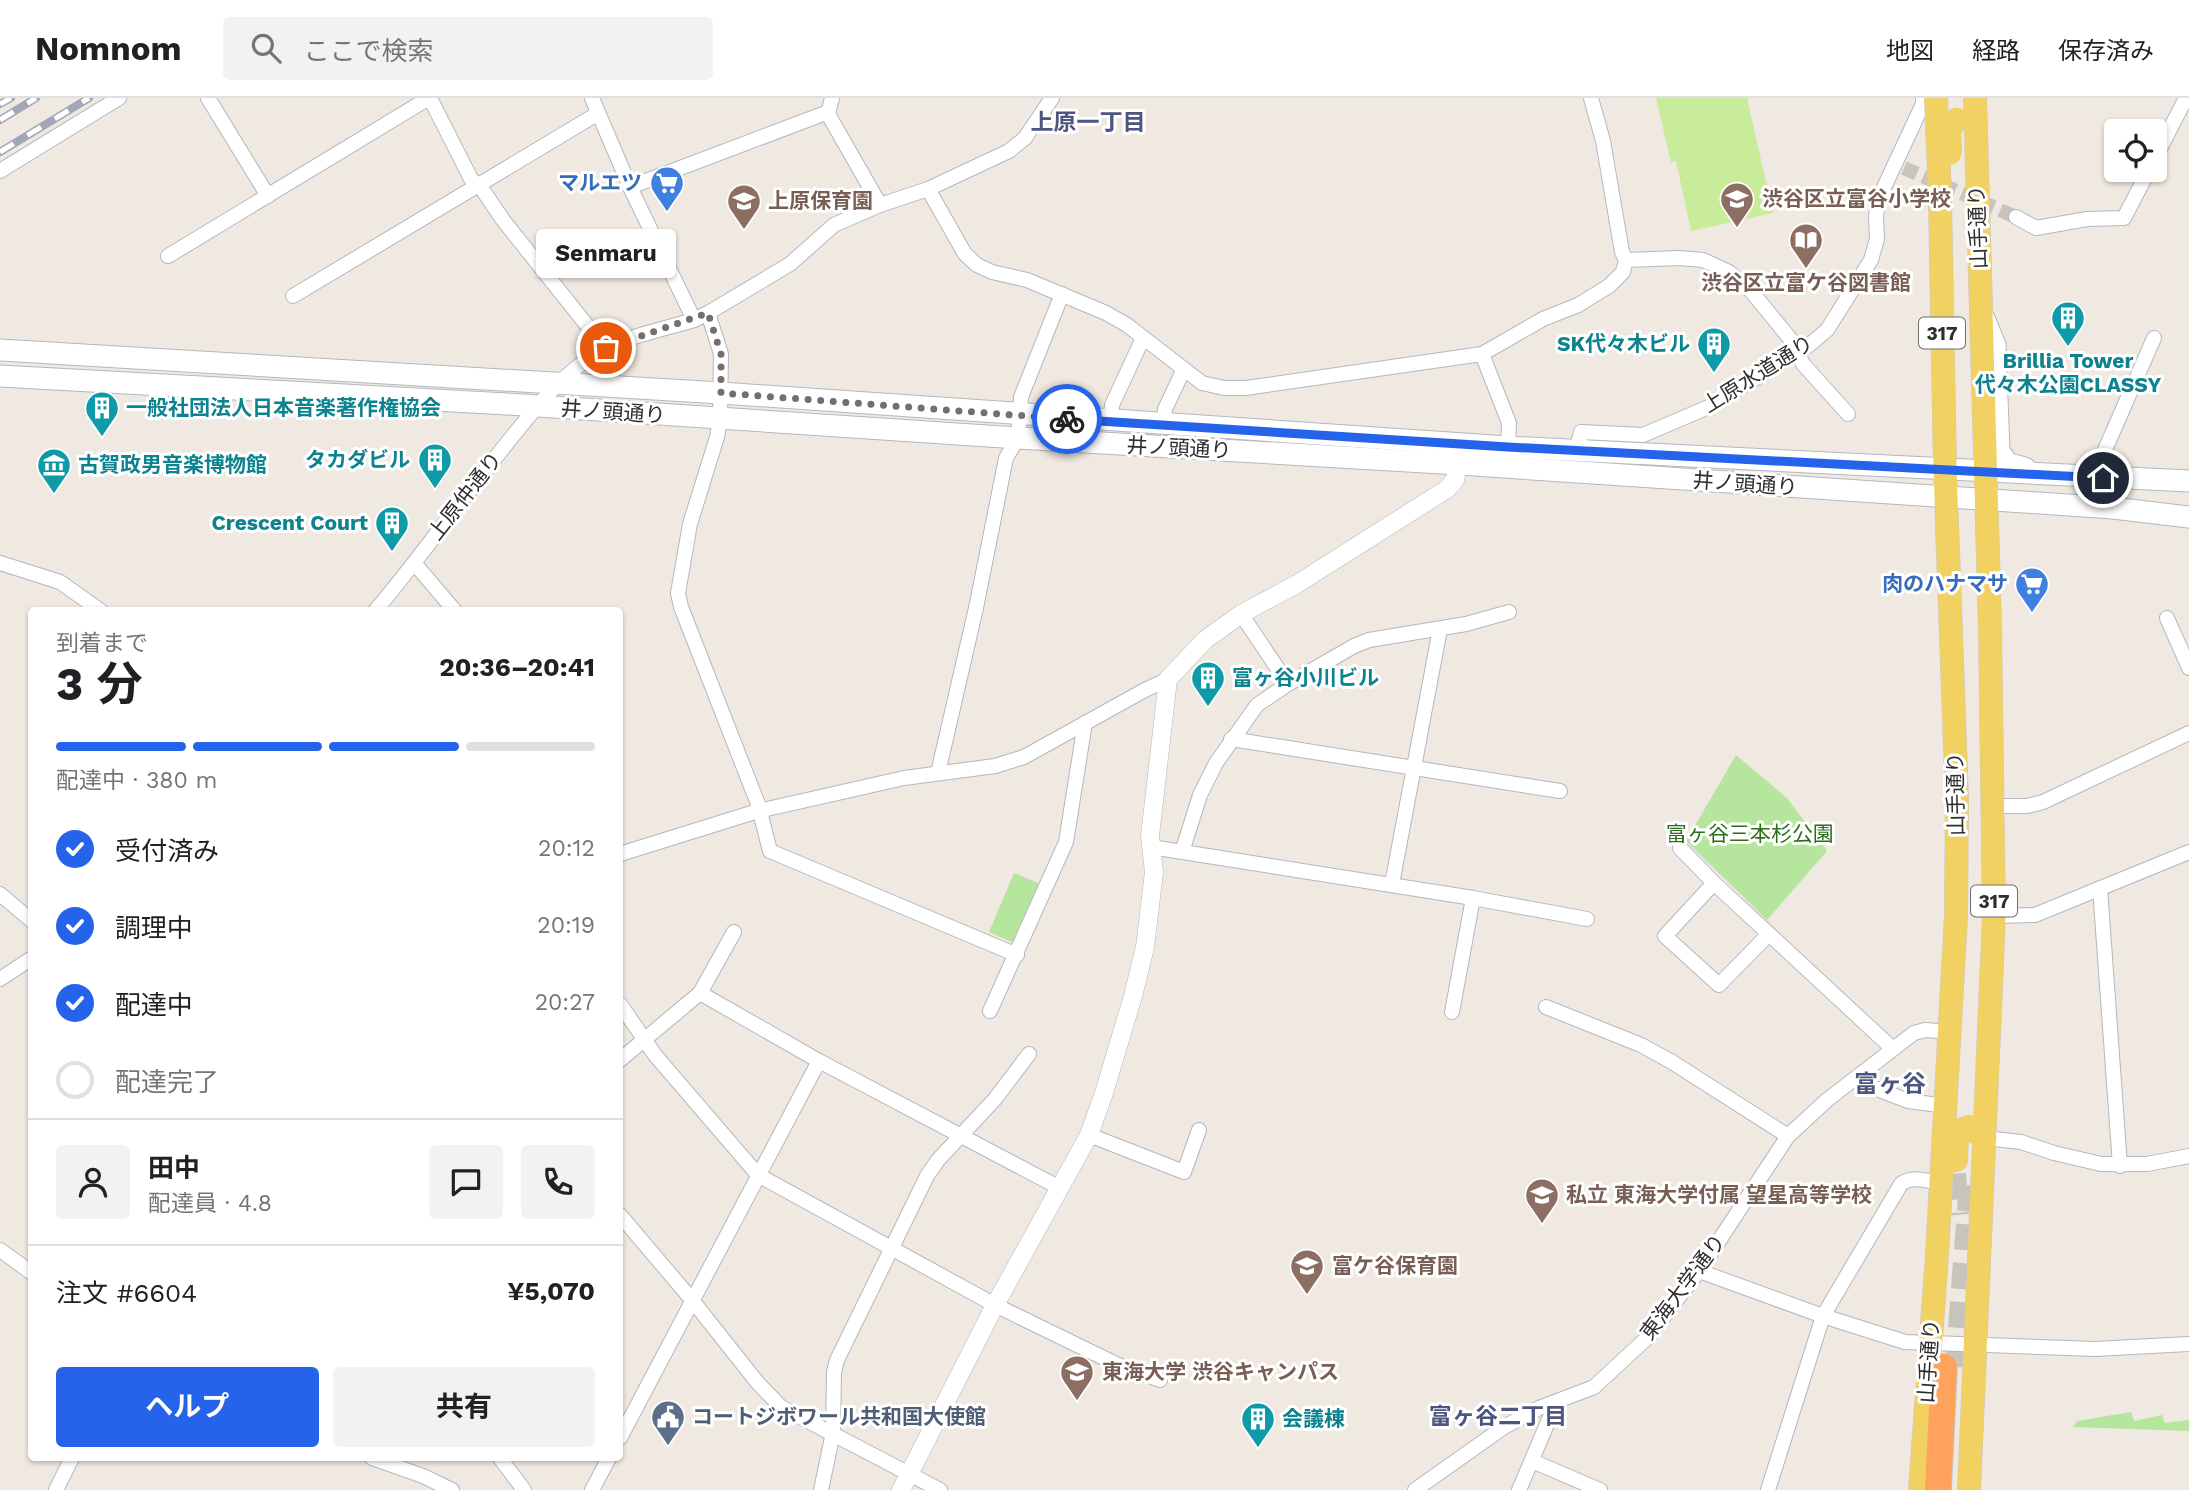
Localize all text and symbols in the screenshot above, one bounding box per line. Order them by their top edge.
search box [223,17,713,80]
text: Nomnom [35,29,181,68]
icon: search [247,29,285,67]
text: ここで検索 [303,36,433,66]
text: 地図 [1886,37,1934,65]
text: 経路 [1972,37,2020,65]
text: 保存済み [2058,37,2154,65]
district label: 上原一丁目 [1031,109,1146,136]
map controls [2104,119,2167,182]
button: locate [2104,119,2167,182]
supermarket icon: マルエツ [648,164,686,213]
place label: マルエツ [558,170,642,195]
school or university icon: 渋谷区立富谷小学校 [1718,180,1756,229]
school or university icon: 上原保育園 [725,182,763,231]
street label: 山手通り [1964,185,1991,269]
place label: 渋谷区立富谷小学校 [1762,186,1951,211]
place label: 上原保育園 [768,188,873,213]
library icon: 渋谷区立富ケ谷図書館 [1787,221,1825,270]
callout: Senmaru [536,229,676,278]
text: Senmaru [555,240,657,267]
place label: 渋谷区立富ケ谷図書館 [1701,270,1911,295]
building icon: Brillia Tower 代々木公園CLASSY [2049,299,2087,348]
road number: 317 [1919,317,1965,348]
pin [576,318,636,378]
building icon: SK代々木ビル [1695,325,1733,374]
icon: bag [587,329,625,367]
street label: 上原水道通り [1698,330,1818,418]
place label: SK代々木ビル [1557,331,1690,356]
place label: Brillia Tower 代々木公園CLASSY [1975,348,2161,397]
courier [1032,384,1102,454]
building icon: 一般社団法人日本音楽著作権協会 [83,389,121,438]
place label: 一般社団法人日本音楽著作権協会 [126,395,441,420]
street label: 井ノ頭通り [560,395,666,428]
icon: bike [1048,400,1086,438]
street label: 井ノ頭通り [1126,432,1232,463]
building icon: タカダビル [416,441,454,490]
museum icon: 古賀政男音楽博物館 [35,446,73,495]
place label: タカダビル [305,447,410,472]
street label: 上原仲通り [422,447,507,545]
pin [2073,448,2133,508]
place label: 古賀政男音楽博物館 [78,452,267,477]
icon: home [2084,459,2122,497]
street label: 井ノ頭通り [1692,467,1798,500]
building icon: Crescent Court [373,504,411,553]
place label: Crescent Court [211,510,368,535]
supermarket icon: 肉のハナマサ [2013,565,2051,614]
place label: 肉のハナマサ [1882,571,2008,596]
text: 到着まで [56,630,148,657]
text: 20:36–20:41 [439,652,595,682]
text: 3 分 [56,657,142,711]
building icon: 富ヶ谷小川ビル [1189,659,1227,708]
place label: 富ヶ谷小川ビル [1232,665,1379,690]
street label: 山手通り [1942,752,1969,836]
text: 配達中 · 380 m [56,767,218,794]
park label: 富ヶ谷三本杉公園 [1666,821,1834,846]
icon: check [56,830,94,868]
text: 20:12 [538,835,595,862]
text: 受付済み [115,836,219,866]
road number: 317 [1971,886,2017,916]
icon: check [56,907,94,945]
text: 20:19 [537,912,595,939]
text: 調理中 [115,913,193,943]
icon: check [56,984,94,1022]
text: 20:27 [535,989,595,1016]
text: 配達中 [115,990,193,1020]
text: 配達完了 [115,1067,219,1097]
district label: 富ヶ谷 [1854,1070,1926,1098]
button: person [56,1145,130,1219]
button: chat [429,1145,503,1219]
button: phone [521,1145,595,1219]
text: 田中 [148,1153,200,1183]
school or university icon: 私立 東海大学付属 望星高等学校 [1523,1176,1561,1225]
place label: 私立 東海大学付属 望星高等学校 [1566,1182,1872,1207]
text: 配達員 · 4.8 [148,1190,272,1217]
street label: 東海大学通り [1635,1229,1730,1345]
school or university icon: 富ケ谷保育園 [1288,1247,1326,1296]
place label: 富ケ谷保育園 [1332,1253,1458,1278]
text: ¥5,070 [507,1276,595,1306]
text: 注文 #6604 [56,1278,197,1308]
street label: 山手通り [1913,1318,1944,1404]
school or university icon: 東海大学 渋谷キャンパス [1058,1353,1096,1402]
place label: 東海大学 渋谷キャンパス [1102,1359,1339,1384]
button: ヘルプ [56,1367,319,1447]
button: 共有 [333,1367,595,1447]
public building icon: コートジボワール共和国大使館 [649,1398,687,1447]
building icon: 会議棟 [1239,1400,1277,1449]
district label: 富ヶ谷二丁目 [1429,1403,1567,1430]
place label: コートジボワール共和国大使館 [692,1404,986,1429]
place label: 会議棟 [1282,1406,1345,1431]

